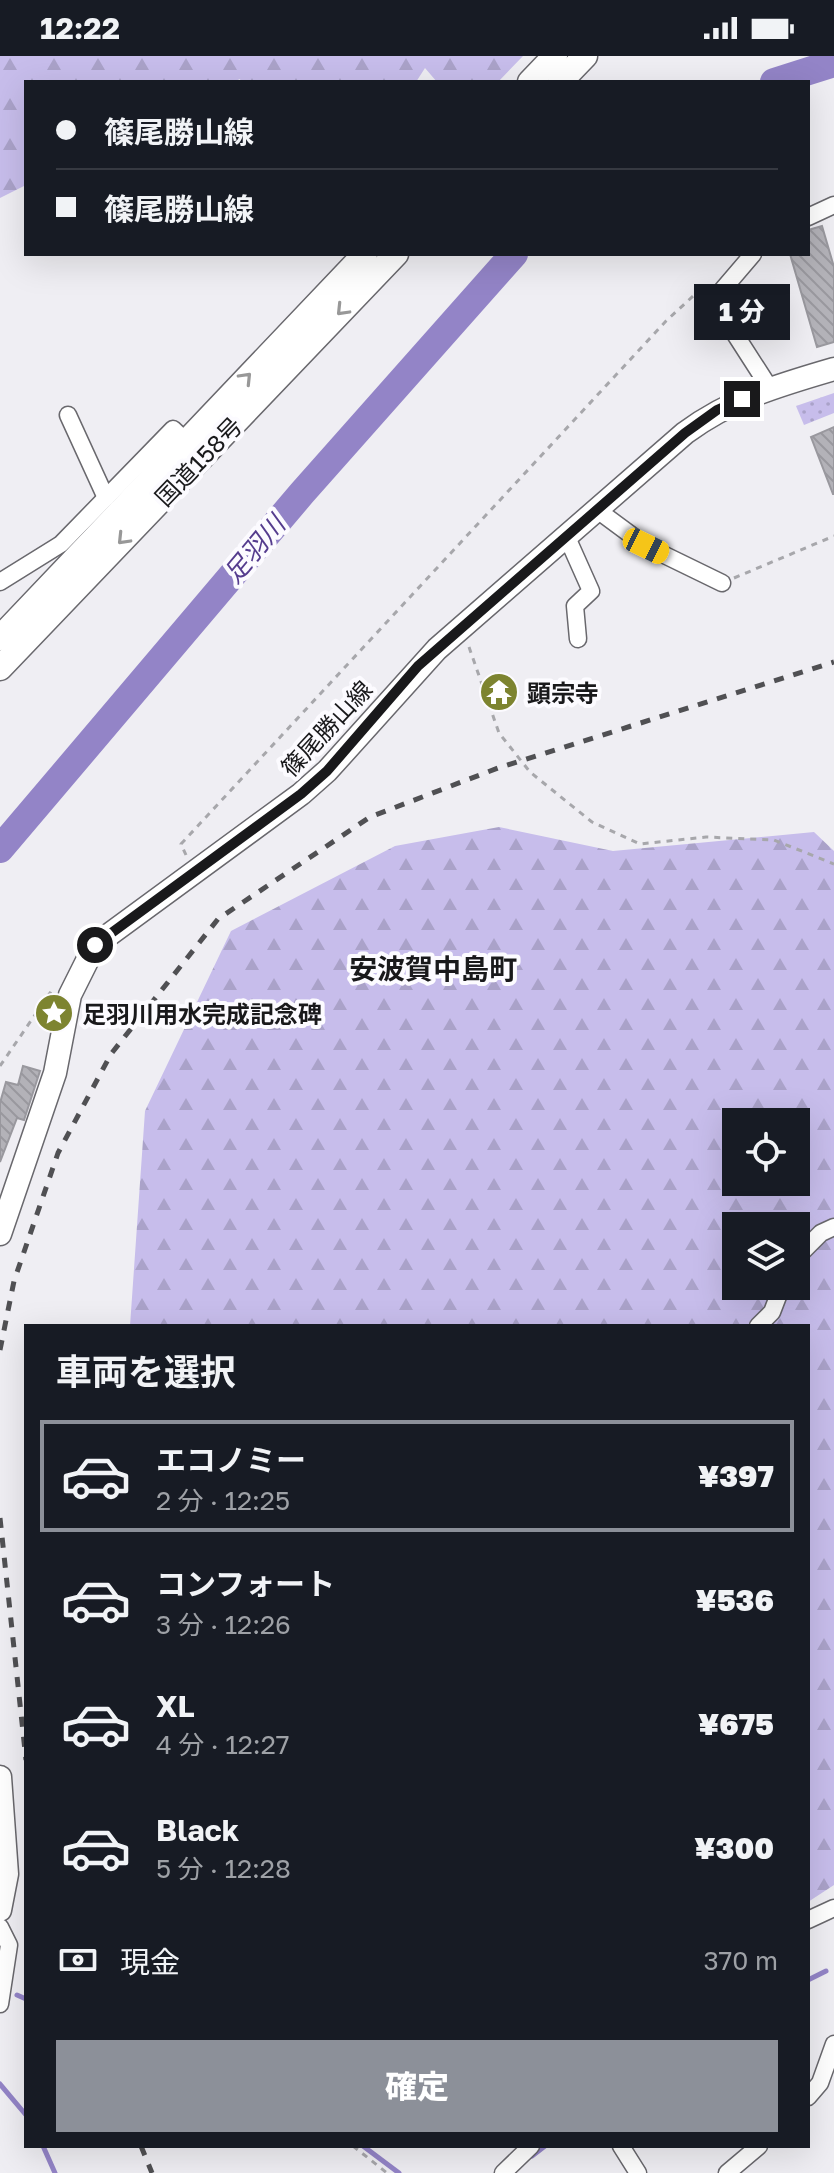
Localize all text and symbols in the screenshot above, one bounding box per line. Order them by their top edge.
text: 12:22 [40,10,120,46]
text: 篠尾勝山線 [104,114,254,150]
text: 篠尾勝山線 [104,191,254,227]
callout: 1 分 [694,283,790,339]
text: 1 分 [719,296,765,327]
one-way arrow [337,301,351,315]
one-way arrow [237,373,252,387]
route end [724,381,760,417]
street label: 国道158号 [149,411,247,511]
water label: 足羽川 [217,507,293,589]
car [619,525,673,567]
one-way arrow [118,530,133,544]
temple icon: 顕宗寺 [478,671,520,713]
street label: 篠尾勝山線 [274,674,378,782]
place label: 顕宗寺 [527,678,599,707]
route start [77,927,113,963]
district label: 安波賀中島町 [349,952,517,985]
place icon: 足羽川用水完成記念碑 [33,992,75,1034]
place label: 足羽川用水完成記念碑 [82,999,322,1028]
map controls [722,1108,810,1300]
button: locate [722,1108,810,1196]
button: layers [722,1212,810,1300]
text: 車両を選択 [56,1350,236,1393]
icon: car [60,1440,132,1512]
text: エコノミー [156,1442,306,1478]
text: ¥397 [698,1458,774,1494]
text: 2 分 · 12:25 [156,1485,290,1516]
icon: car [60,1564,132,1636]
text: コンフォート [156,1566,335,1602]
text: ¥536 [696,1582,774,1618]
text: 3 分 · 12:26 [156,1609,291,1640]
icon: car [60,1688,132,1760]
text: XL [156,1688,195,1724]
text: ¥675 [698,1706,774,1742]
text: 4 分 · 12:27 [156,1729,290,1760]
icon: car [60,1812,132,1884]
text: Black [156,1812,239,1848]
text: ¥300 [694,1830,774,1866]
text: 5 分 · 12:28 [156,1853,291,1884]
icon: cash [56,1938,100,1982]
text: 現金 [120,1944,180,1980]
text: 370 m [703,1945,778,1976]
button: 確定 [56,2040,778,2132]

